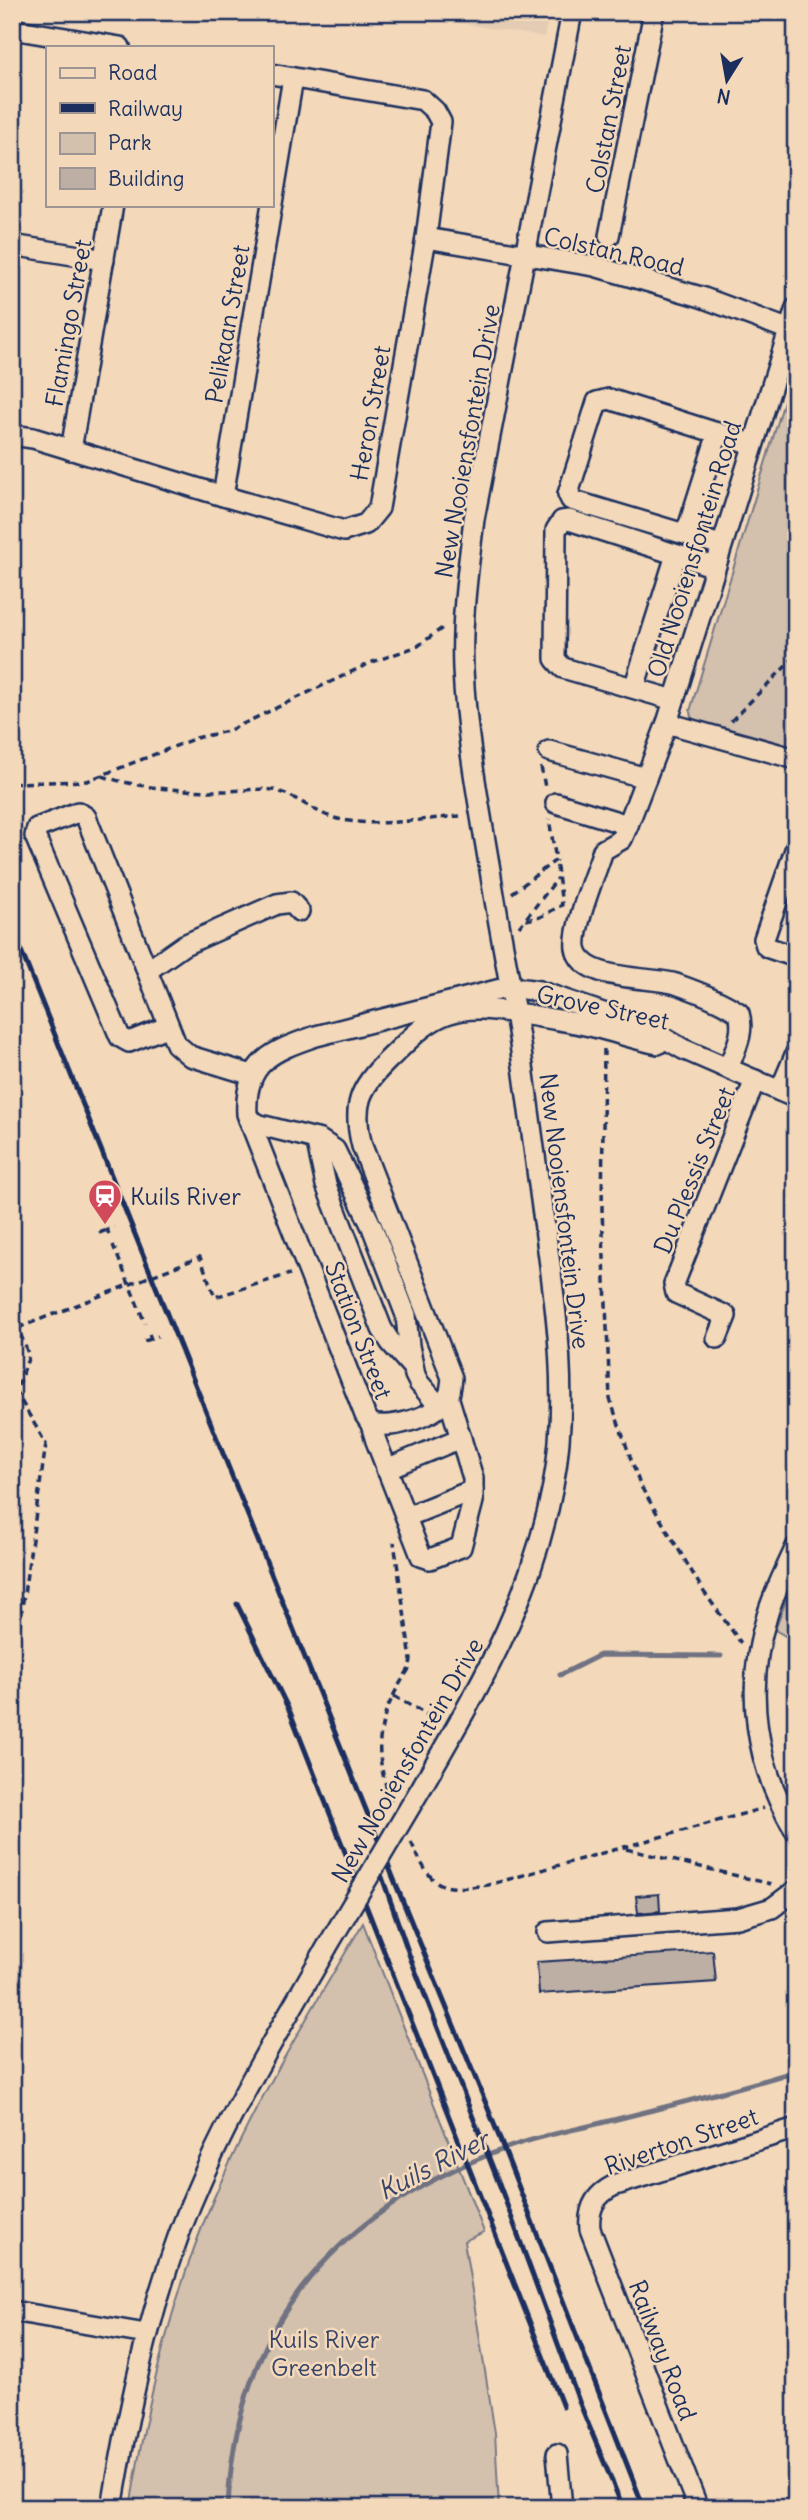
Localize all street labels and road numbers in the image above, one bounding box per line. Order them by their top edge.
street label: Colstan Street [579,42,637,196]
street label: Colstan Road [541,220,687,282]
street label: Flamingo Street [38,237,98,409]
street label: Pelikaan Street [198,242,256,406]
street label: New Nooiensfontein Drive [428,302,506,580]
street label: Heron Street [343,343,397,483]
street label: Old Nooiensfontein Road [641,417,747,681]
street label: Grove Street [534,978,672,1036]
street label: New Nooiensfontein Drive [533,1071,597,1351]
street label: Du Plessis Street [647,1082,741,1258]
street label: Station Street [319,1257,399,1403]
street label: New Nooiensfontein Drive [325,1632,489,1888]
street label: Riverton Street [600,2101,762,2181]
street label: Railway Road [623,2276,703,2424]

